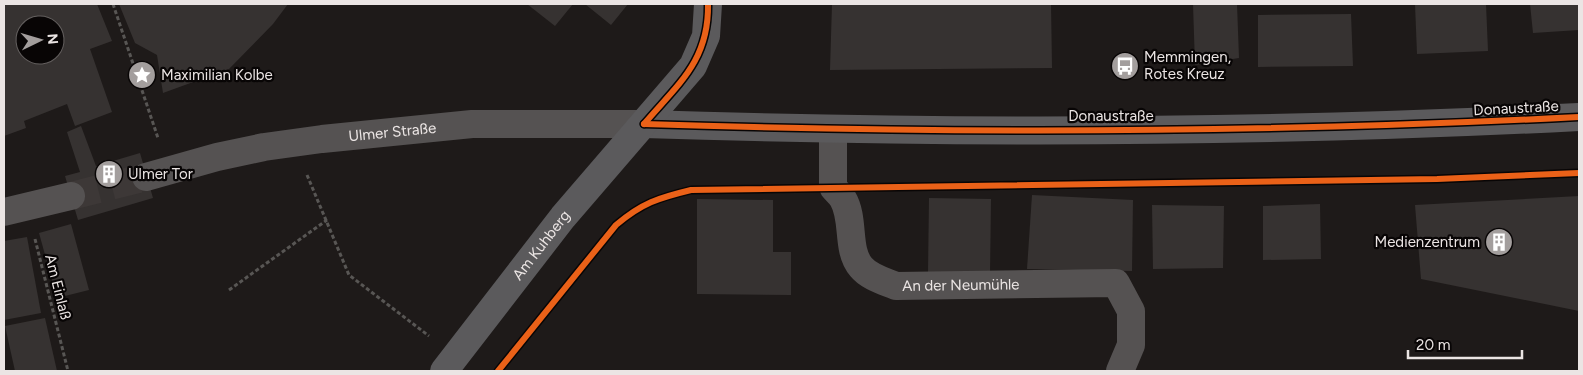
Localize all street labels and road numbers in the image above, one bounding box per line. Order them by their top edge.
street label: Donaustraße [1473,97,1559,119]
street label: Donaustraße [1068,107,1154,125]
street label: Ulmer Straße [348,119,437,145]
street label: Am Kuhberg [509,207,574,284]
street label: Am Einlaß [41,252,75,322]
street label: An der Neumühle [902,275,1020,295]

